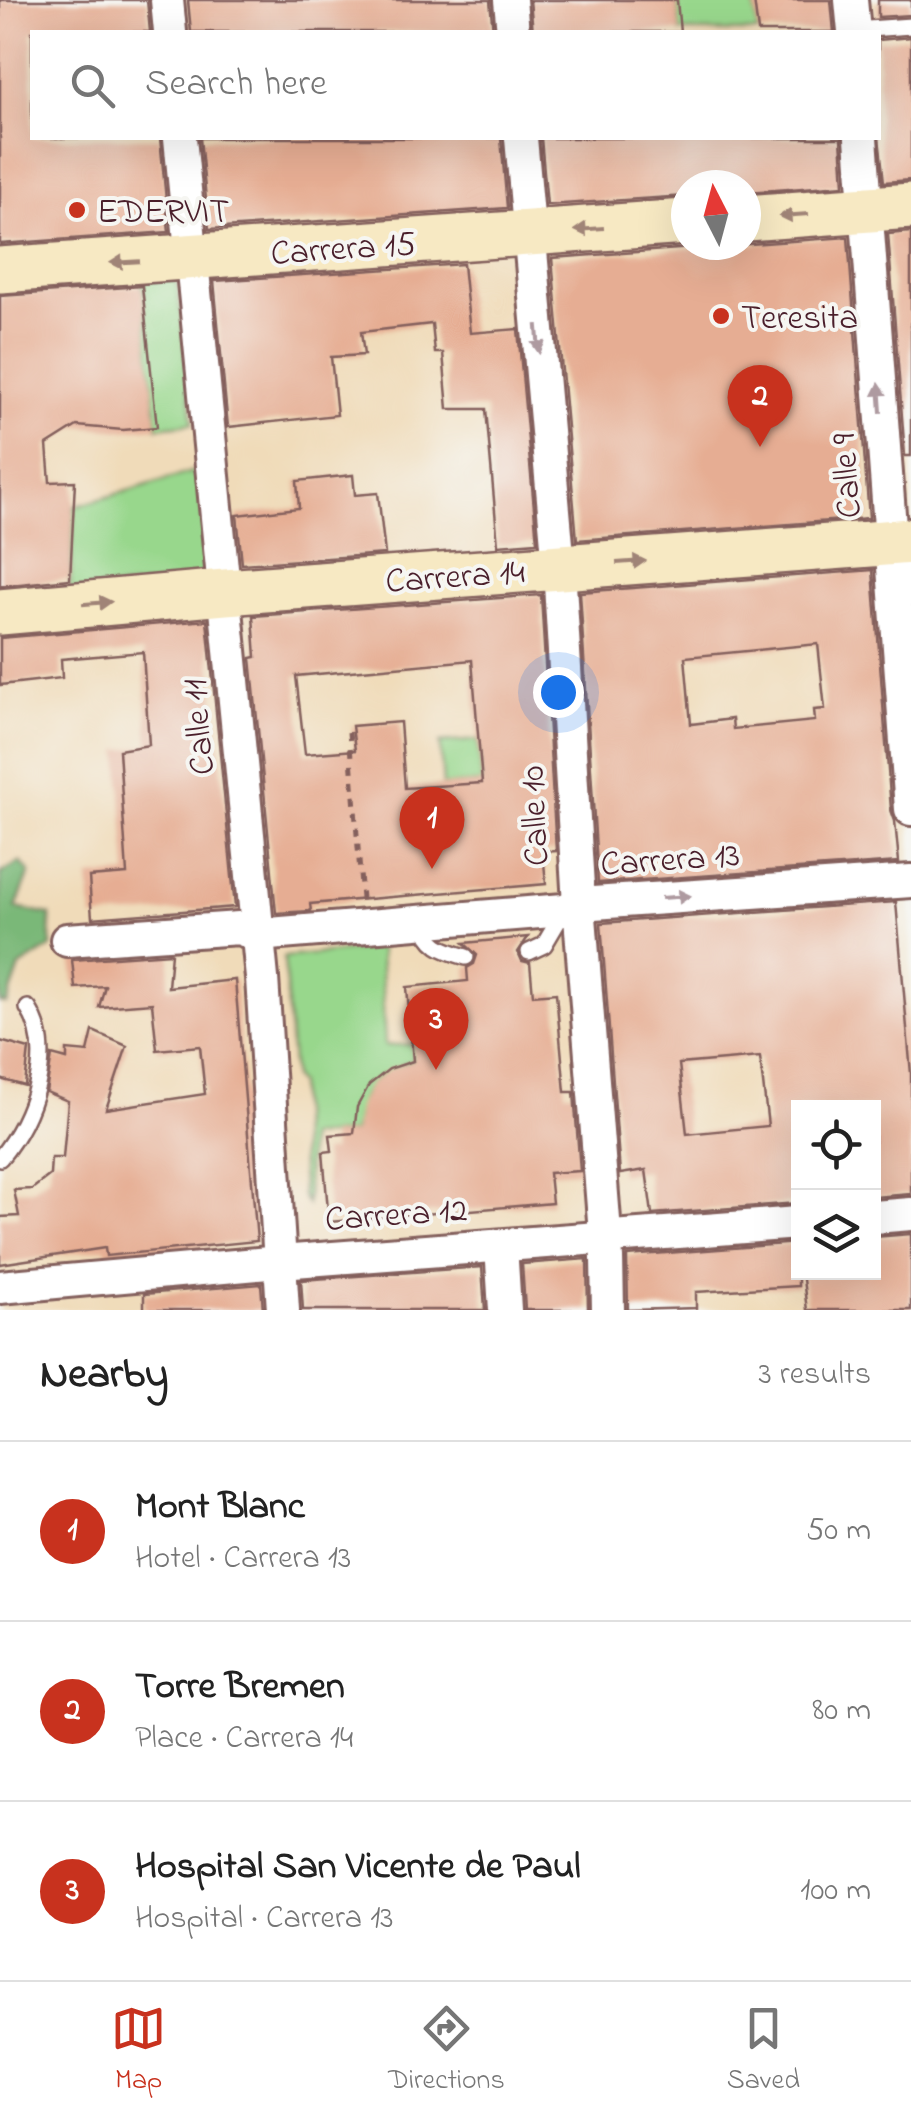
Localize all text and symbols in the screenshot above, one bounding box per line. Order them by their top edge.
search box [30,30,881,140]
text: Search here [145,57,327,113]
icon: search [65,58,120,113]
north arrow [671,170,761,260]
place label: EDERVIT [97,188,229,239]
marker: EDERVIT [66,199,88,221]
one-way arrow [777,207,809,223]
street label: Carrera 15 [269,220,417,281]
one-way arrow [572,221,604,237]
one-way arrow [108,254,140,270]
place label: Teresita [741,294,858,345]
marker: Teresita [710,305,732,327]
one-way arrow [530,324,546,356]
pin: 2 [728,364,792,447]
one-way arrow [871,382,887,414]
street label: Calle 9 [820,431,877,520]
street label: Carrera 14 [384,548,527,609]
one-way arrow [615,554,647,570]
one-way arrow [82,595,114,611]
your location [533,667,584,718]
street label: Calle 11 [171,676,230,777]
street label: Calle 10 [508,764,565,867]
pin: 1 [400,786,464,869]
street label: Carrera 13 [599,831,742,892]
one-way arrow [660,889,692,905]
pin: 3 [404,988,468,1070]
map controls [791,1100,881,1280]
button: locate [791,1100,881,1190]
street label: Carrera 12 [323,1186,469,1247]
button: layers [791,1190,881,1280]
text: Nearby [40,1345,168,1406]
text: 3 results [759,1352,871,1399]
text: Mont Blanc [135,1480,305,1536]
text: 1 [67,1508,78,1555]
text: 50 m [806,1508,871,1555]
text: Hotel · Carrera 13 [135,1536,351,1583]
text: Torre Bremen [135,1660,345,1716]
text: 2 [65,1688,80,1735]
text: 80 m [812,1688,871,1735]
text: Place · Carrera 14 [135,1716,353,1763]
text: Hospital San Vicente de Paul [135,1840,581,1896]
text: 3 [66,1868,79,1915]
text: 100 m [800,1868,871,1915]
text: Hospital · Carrera 13 [135,1896,394,1943]
tab: Map [111,2001,166,2102]
tab: Directions [388,2001,505,2102]
tab: Saved [727,2001,800,2102]

